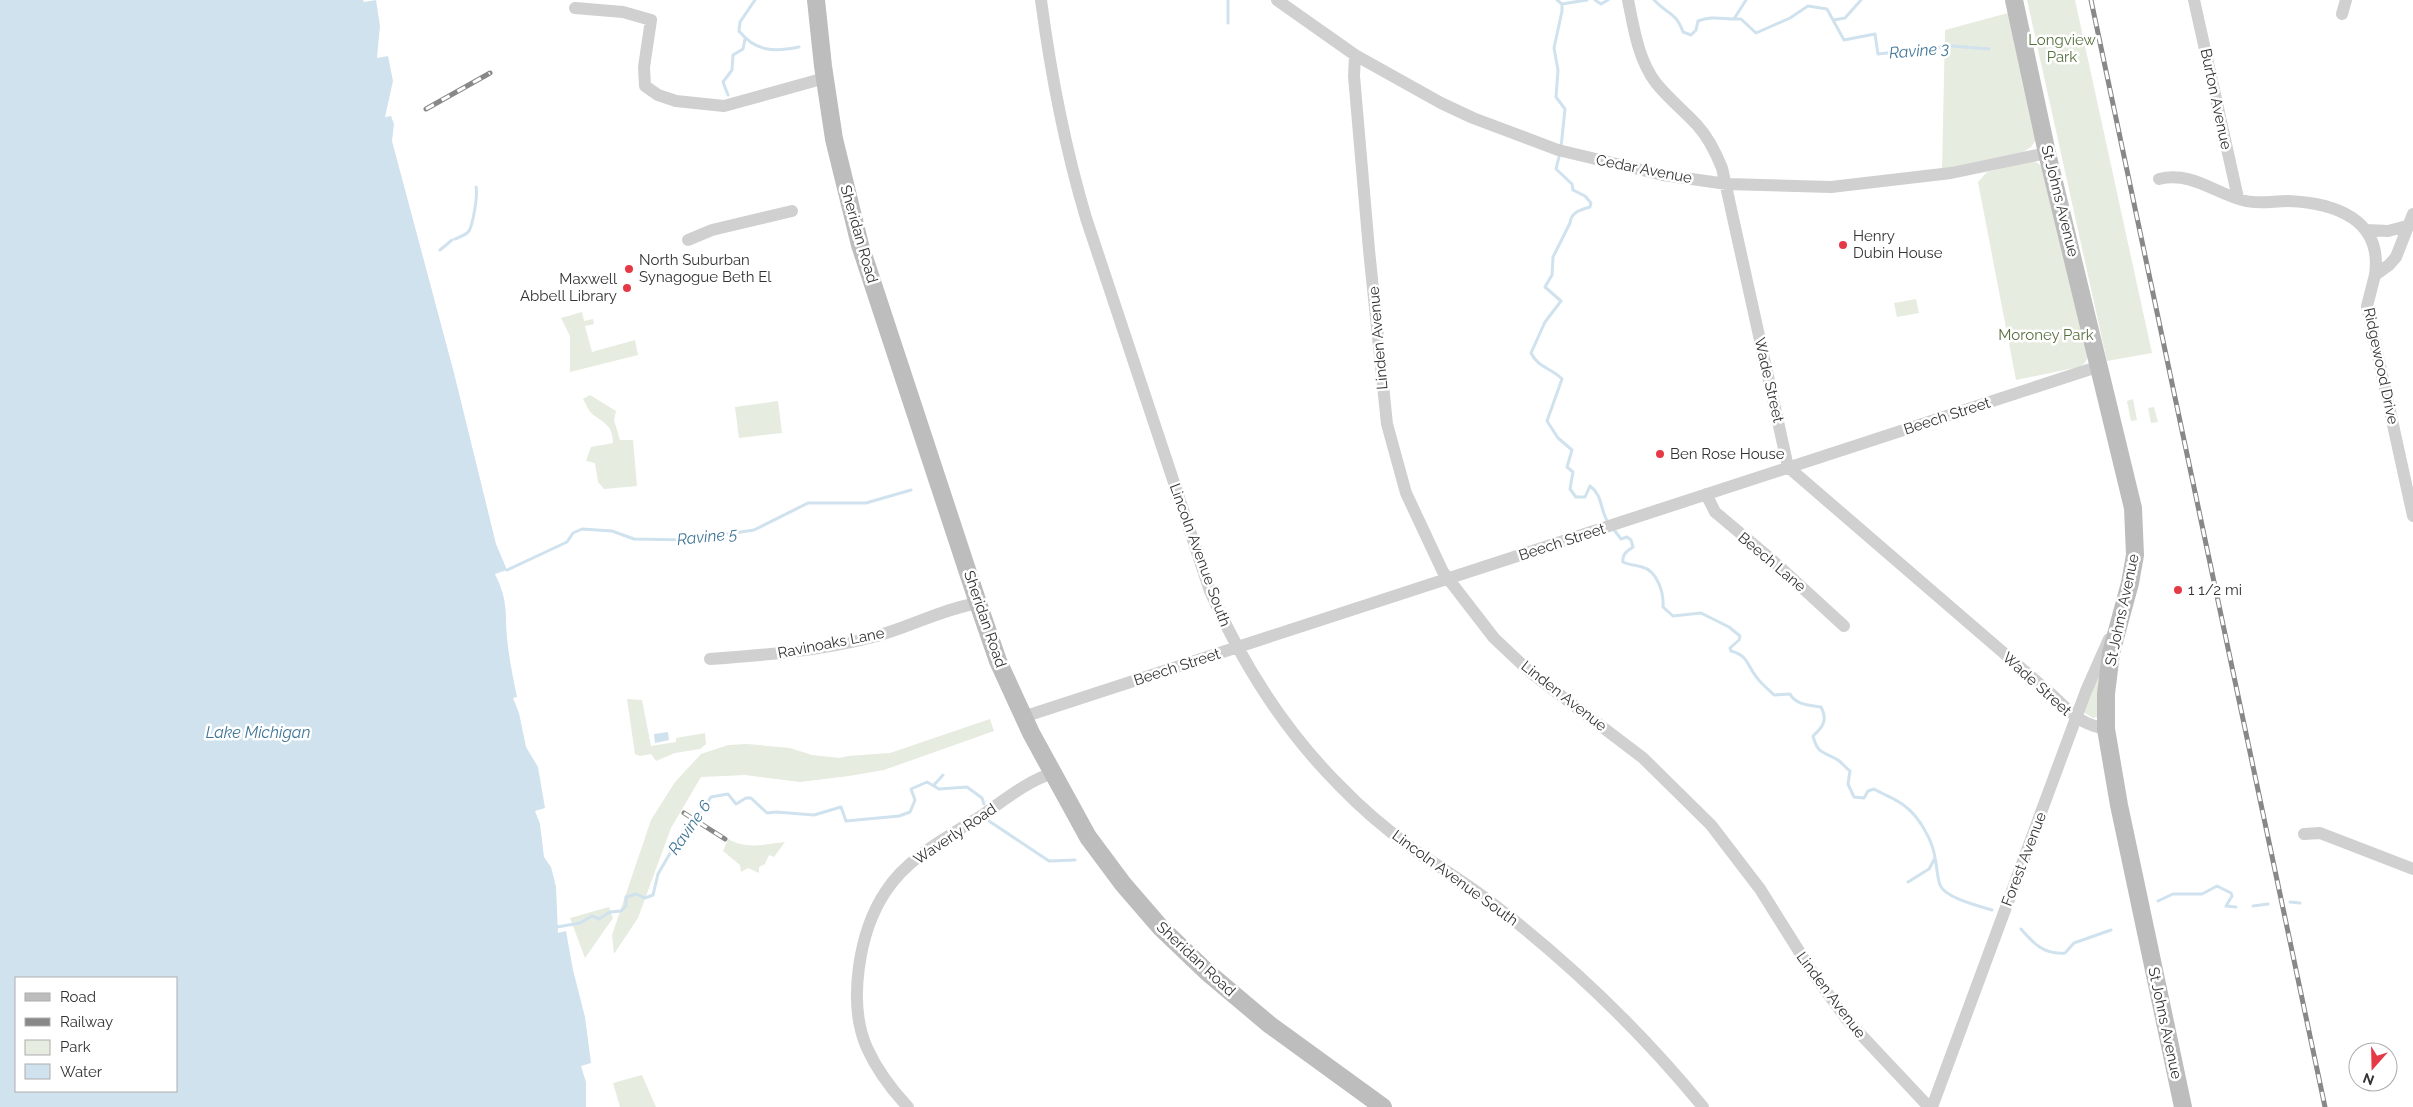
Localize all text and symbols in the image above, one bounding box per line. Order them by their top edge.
park label: Longview Park [2028,31,2096,66]
water label: Ravine 3 [1888,38,1950,63]
street label: Burton Avenue [2197,47,2236,151]
street label: St Johns Avenue [2037,143,2083,259]
street label: Cedar Avenue [1594,151,1694,187]
street label: Sheridan Road [836,183,882,285]
place label: Henry Dubin House [1853,227,1943,262]
marker: Henry Dubin House [1837,239,1849,251]
place label: North Suburban Synagogue Beth El [639,251,772,286]
marker: North Suburban Synagogue Beth El [623,263,635,275]
place label: Maxwell Abbell Library [520,270,618,305]
marker: Maxwell Abbell Library [621,282,633,294]
street label: Linden Avenue [1365,285,1391,390]
street label: Ridgewood Drive [2360,306,2402,426]
park label: Moroney Park [1998,326,2094,344]
street label: Wade Street [1750,336,1788,424]
street label: Beech Street [1901,394,1993,438]
place label: Ben Rose House [1670,445,1785,463]
marker: Ben Rose House [1654,448,1666,460]
street label: Lincoln Avenue South [1166,481,1234,629]
street label: Beech Street [1516,520,1608,564]
water label: Ravine 5 [676,524,739,549]
street label: Beech Lane [1734,528,1810,596]
street label: St Johns Avenue [2101,552,2143,668]
street label: Sheridan Road [960,568,1010,670]
place label: 1 1/2 mi [2188,581,2242,599]
marker: 1 1/2 mi [2172,584,2184,596]
street label: Ravinoaks Lane [776,624,886,662]
street label: Beech Street [1131,645,1223,689]
street label: Wade Street [1999,648,2075,720]
street label: Linden Avenue [1518,657,1611,735]
water label: Lake Michigan [206,723,310,742]
water label: Ravine 6 [664,796,715,858]
street label: Waverly Road [910,800,1000,868]
street label: Forest Avenue [1998,809,2050,909]
street label: Lincoln Avenue South [1389,826,1521,930]
street label: Sheridan Road [1153,918,1239,1000]
street label: Linden Avenue [1793,948,1869,1042]
street label: St Johns Avenue [2144,965,2186,1081]
legend [15,977,178,1092]
text: Road [60,988,96,1006]
text: Railway [60,1013,113,1031]
text: Park [60,1038,91,1056]
north arrow [2348,1042,2398,1092]
text: Water [60,1063,103,1081]
text: N [2361,1070,2376,1089]

